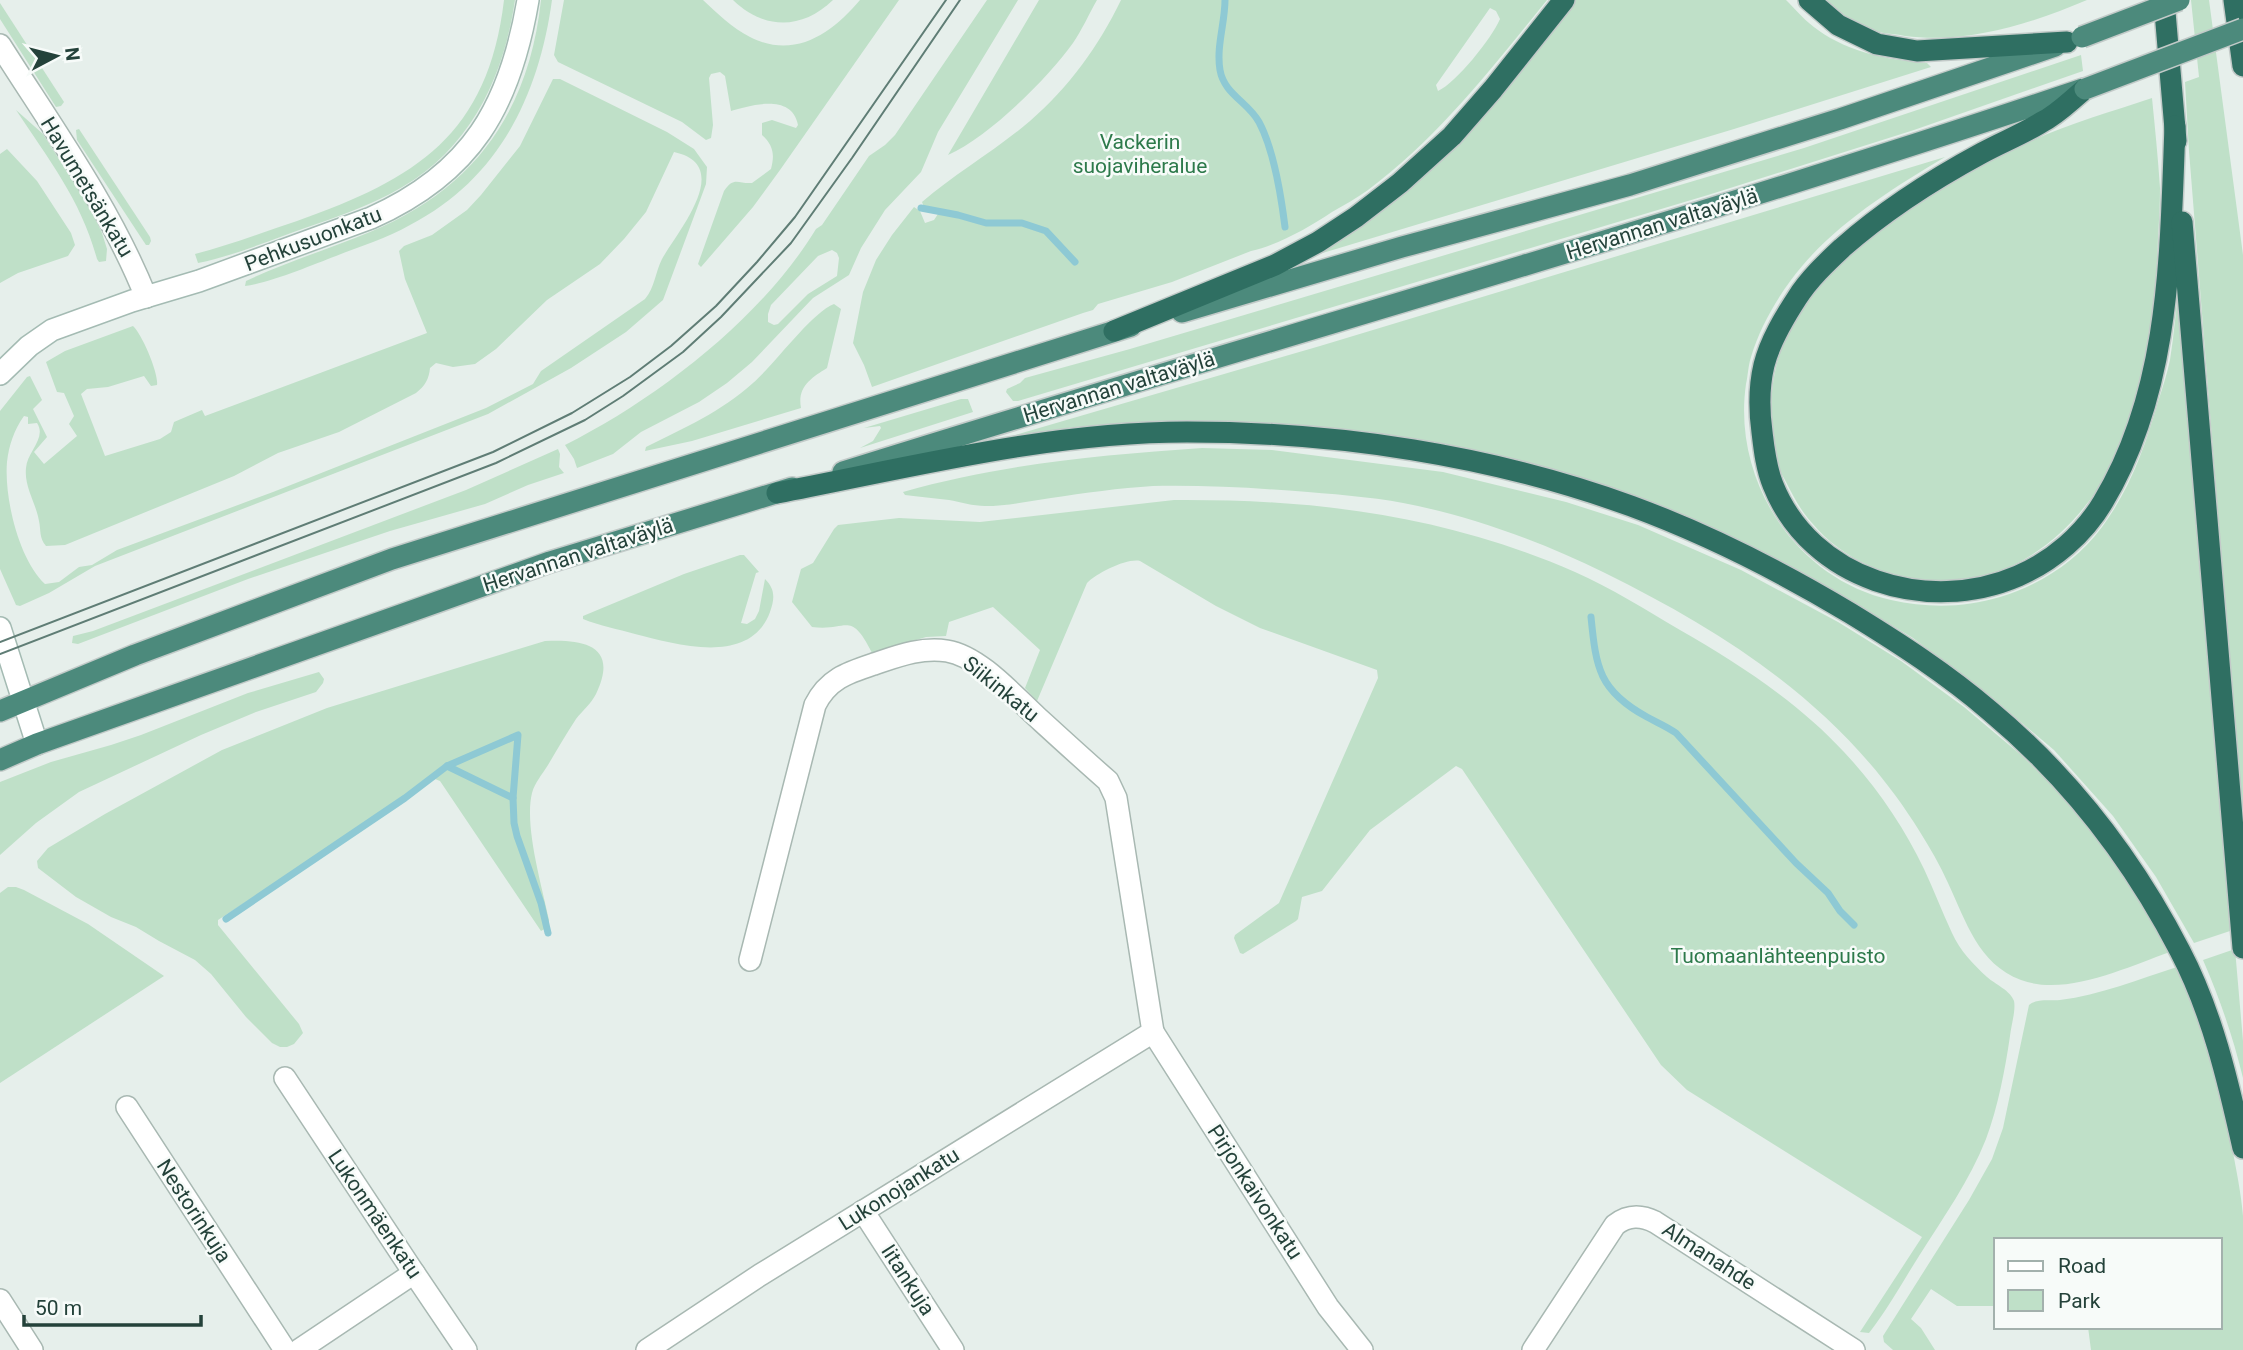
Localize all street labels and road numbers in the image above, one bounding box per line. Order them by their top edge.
street label: Havumetsänkatu [36,113,138,261]
street label: Hervannan valtaväylä [1563,183,1761,265]
street label: Pehkusuonkatu [241,202,385,276]
street label: Hervannan valtaväylä [1020,346,1218,428]
street label: Hervannan valtaväylä [480,513,676,597]
street label: Siikinkatu [958,651,1044,727]
street label: Pirjonkaivonkatu [1203,1120,1307,1264]
street label: Lukonojankatu [834,1142,964,1236]
street label: Lukonmäenkatu [323,1145,427,1283]
street label: Nestorinkuja [152,1155,236,1267]
street label: Almanahde [1658,1217,1760,1295]
street label: Iitankuja [876,1240,940,1320]

